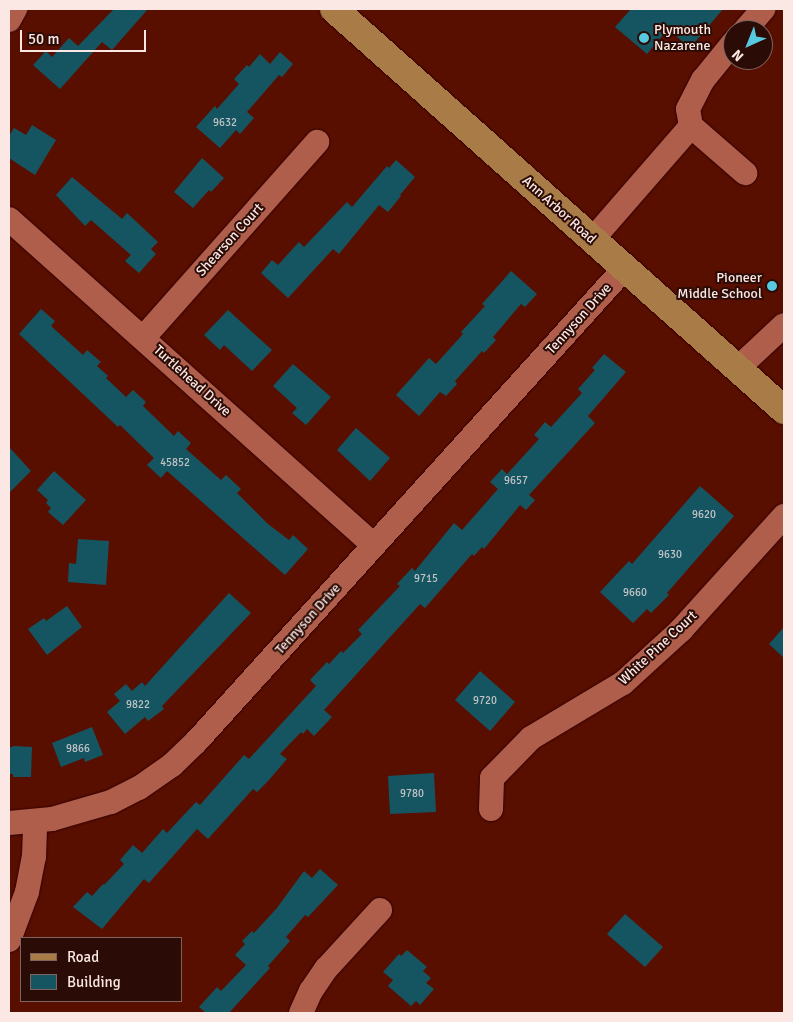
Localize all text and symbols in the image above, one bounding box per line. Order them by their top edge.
scale bar [22,20,149,52]
north arrow [723,20,773,70]
place label: Plymouth Nazarene [654,22,711,54]
text: 50 m [28,30,59,48]
marker: Plymouth Nazarene [638,32,650,44]
text: N [729,46,747,65]
house number: 9632 [213,116,237,130]
street label: Ann Arbor Road [519,172,599,248]
street label: Shearson Court [193,200,267,280]
place label: Pioneer Middle School [677,270,762,302]
street label: Tennyson Drive [543,280,615,358]
marker: Pioneer Middle School [766,280,778,292]
street label: Turtlehead Drive [150,342,234,420]
house number: 45852 [160,456,190,470]
house number: 9657 [504,474,528,488]
house number: 9620 [692,508,716,522]
house number: 9630 [658,548,682,562]
house number: 9715 [414,572,438,586]
street label: Tennyson Drive [272,580,344,658]
house number: 9660 [623,586,647,600]
street label: White Pine Court [615,607,701,689]
house number: 9720 [473,694,497,708]
house number: 9822 [126,698,150,712]
house number: 9866 [66,742,90,756]
house number: 9780 [400,787,424,801]
legend [20,937,182,1002]
text: Road [67,948,99,966]
text: Building [67,973,121,991]

